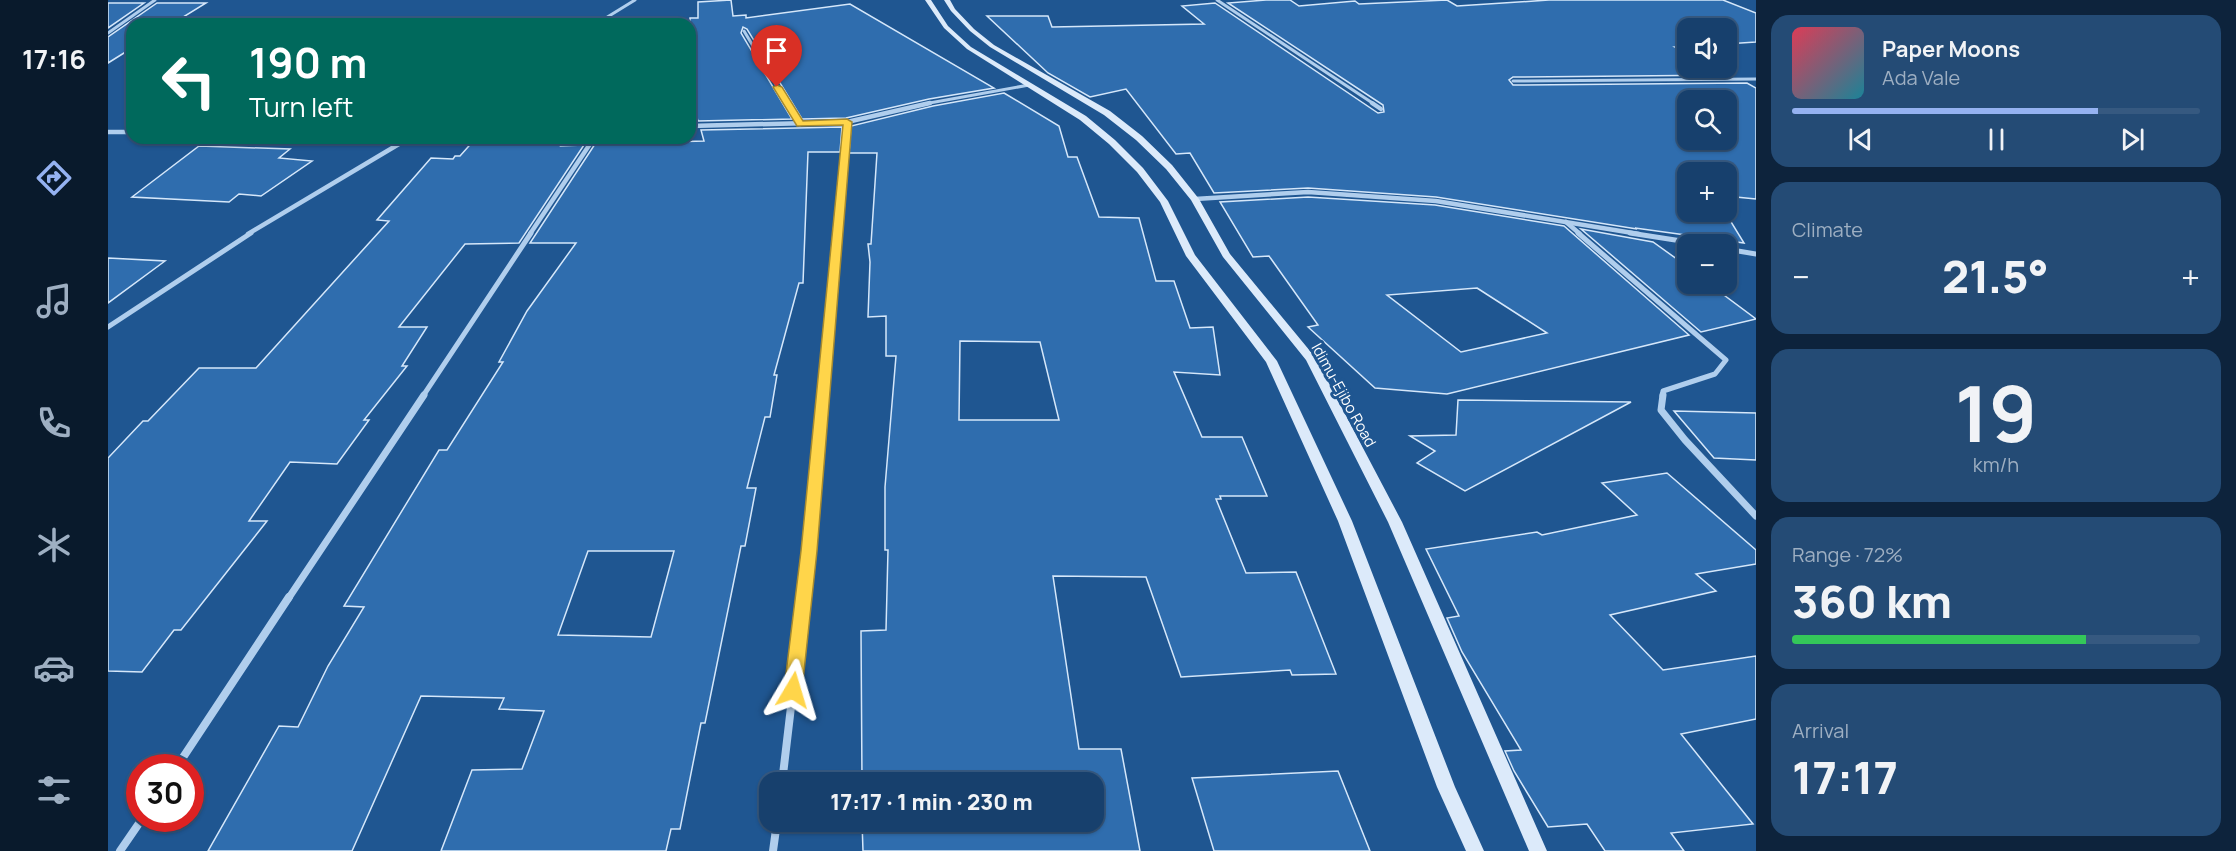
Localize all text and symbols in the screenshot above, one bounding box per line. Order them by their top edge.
map controls [1677,18,1737,294]
button: sound [1677,18,1737,78]
pin [751,25,802,87]
text: 190 m [249,33,367,91]
icon: arrive [760,34,793,67]
text: Paper Moons [1882,34,2020,64]
text: 17:16 [22,40,86,77]
icon: left [150,42,228,120]
text: Ada Vale [1882,64,1960,91]
text: Turn left [249,88,353,125]
button: search [1677,90,1737,150]
icon: previous [1844,123,1877,156]
icon: pause [1980,123,2013,156]
icon: next [2116,123,2149,156]
icon: directions [33,157,75,199]
button: + [1677,162,1737,222]
text: Climate [1792,216,1863,243]
button: − [1677,234,1737,294]
text: 21.5° [1942,245,2049,307]
text: − [1792,254,1810,299]
text: + [2181,254,2200,299]
icon: music [33,280,75,322]
street label: Idimu-Ejibo Road [1307,339,1381,451]
text: 19 [1955,359,2037,465]
icon: phone [33,402,75,444]
text: km/h [1973,451,2019,478]
icon: climate [33,524,75,566]
text: Range · 72% [1792,541,1903,568]
text: 360 km [1792,570,1952,632]
icon: car [33,647,75,689]
position arrow [761,658,825,722]
text: Arrival [1792,717,1849,744]
text: 17:17 [1792,746,1898,808]
speed limit sign: 30 [126,754,204,832]
icon: filters [33,769,75,811]
text: 17:17 · 1 min · 230 m [830,787,1033,817]

